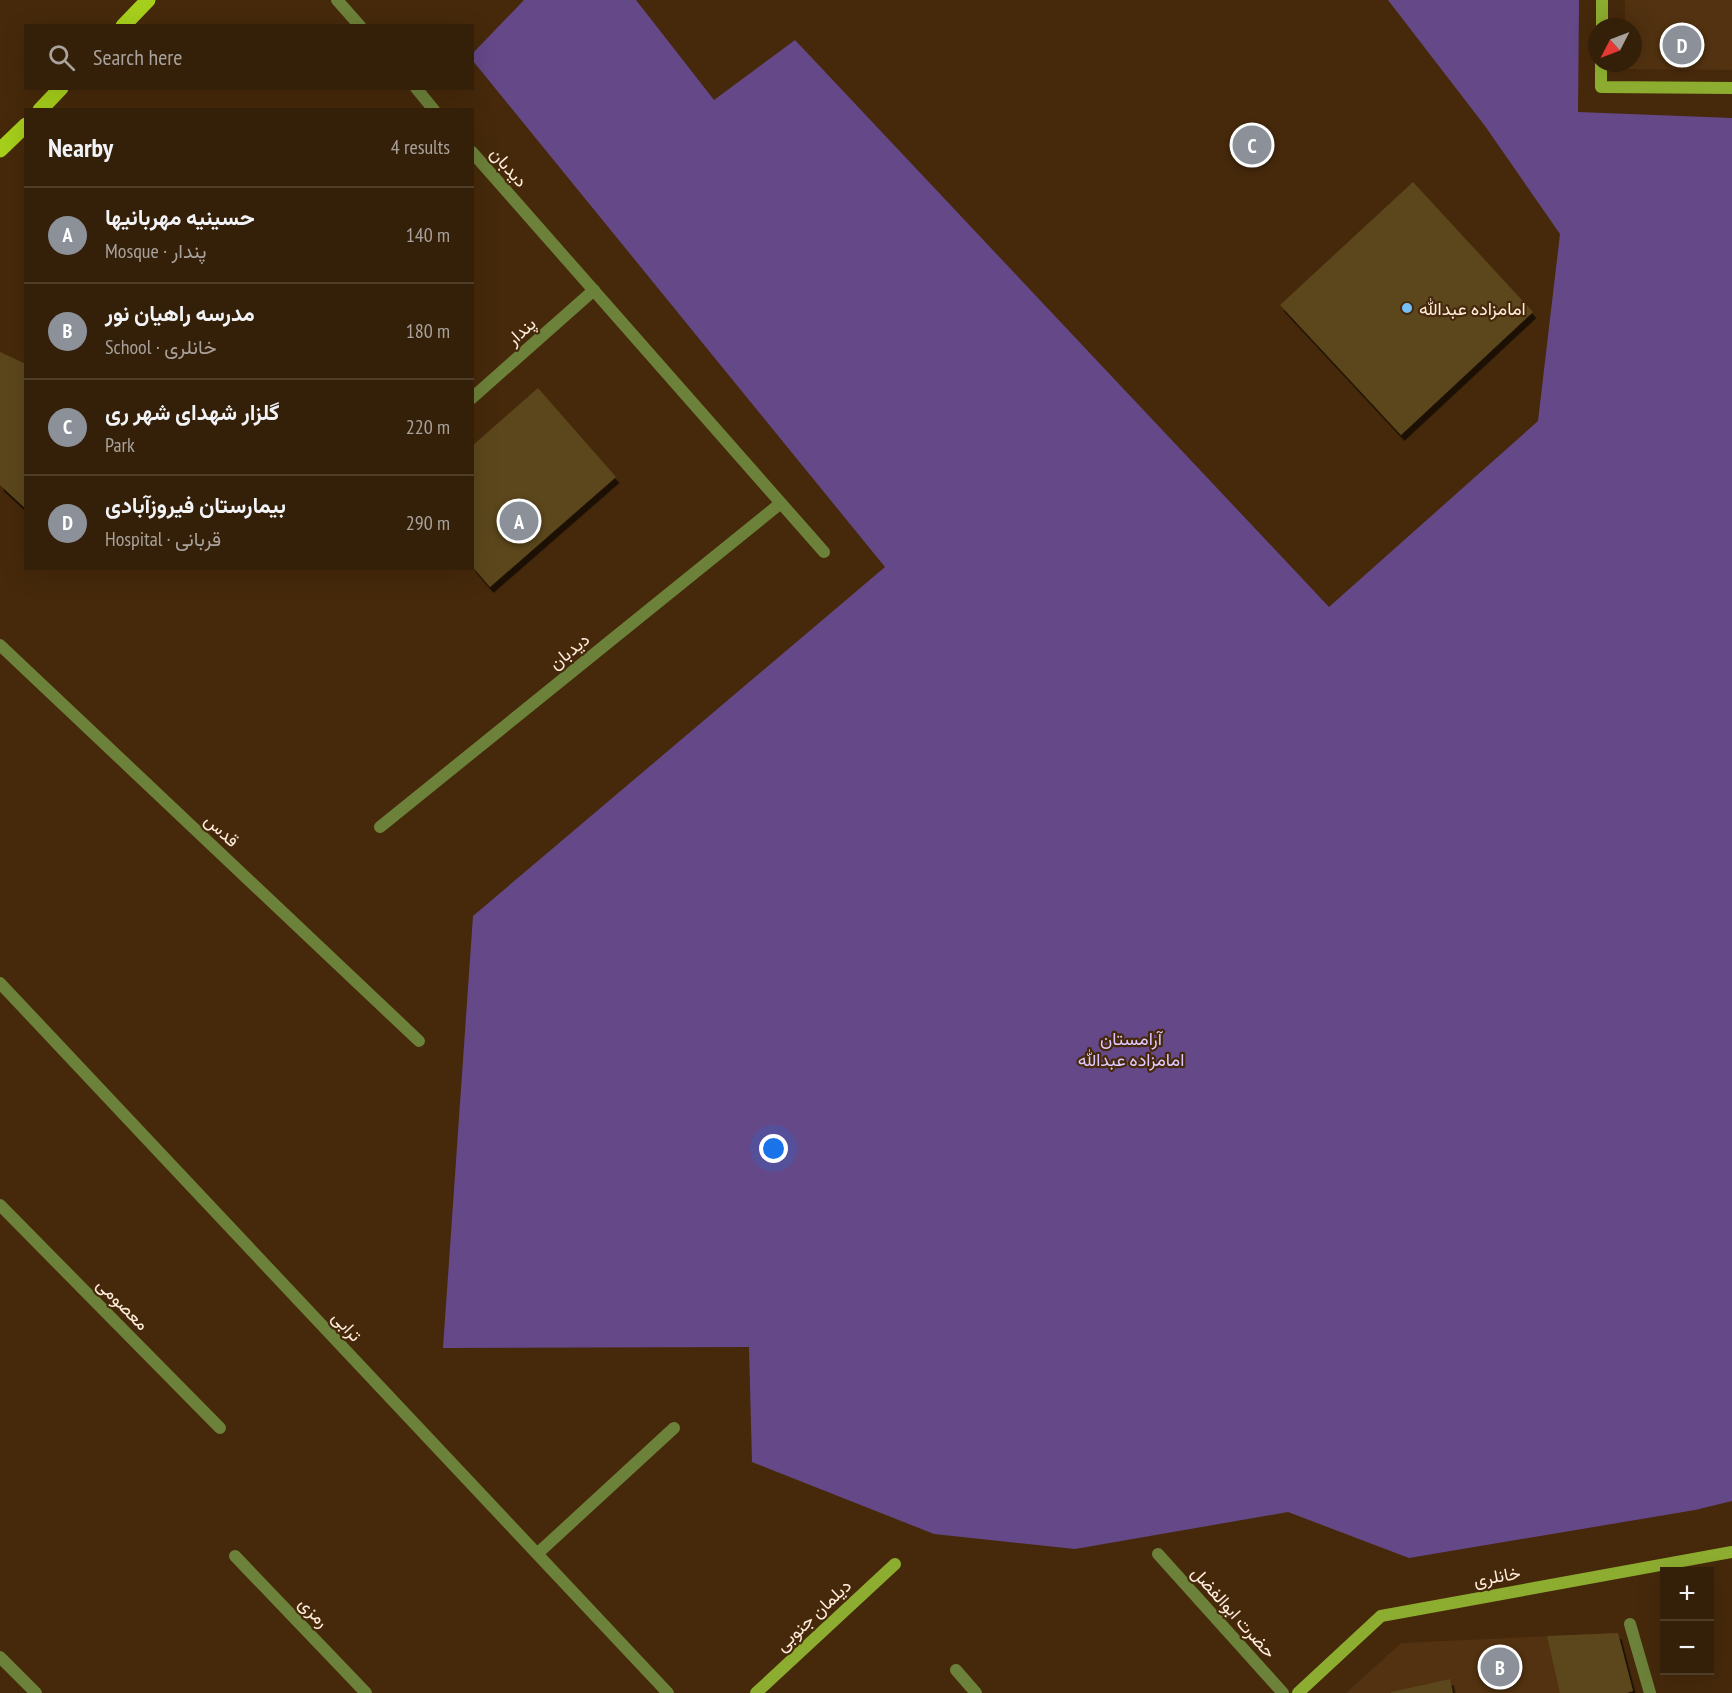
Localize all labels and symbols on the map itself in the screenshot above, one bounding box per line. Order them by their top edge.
north arrow [1588,18,1642,72]
pin: D [1662,22,1702,68]
pin: C [1232,122,1272,168]
street label: دیدبان [485,142,533,192]
place label: امامزاده عبدالله [1419,297,1526,320]
marker: امامزاده عبدالله [1400,301,1414,315]
street label: پندار [501,312,541,352]
pin: A [500,498,538,544]
street label: دیدبان [544,628,594,674]
street label: قدس [200,808,244,852]
park label: آرامستان امامزاده عبدالله [1078,1027,1184,1071]
your location [759,1134,788,1163]
street label: معصومی [92,1273,154,1335]
street label: ترابی [327,1306,367,1346]
street label: حضرت ابوالفضل [1187,1561,1281,1663]
street label: خانلری [1472,1561,1522,1591]
street label: دیلمان جنوبی [770,1574,856,1656]
street label: رمزی [294,1592,334,1632]
pin: B [1480,1644,1520,1690]

